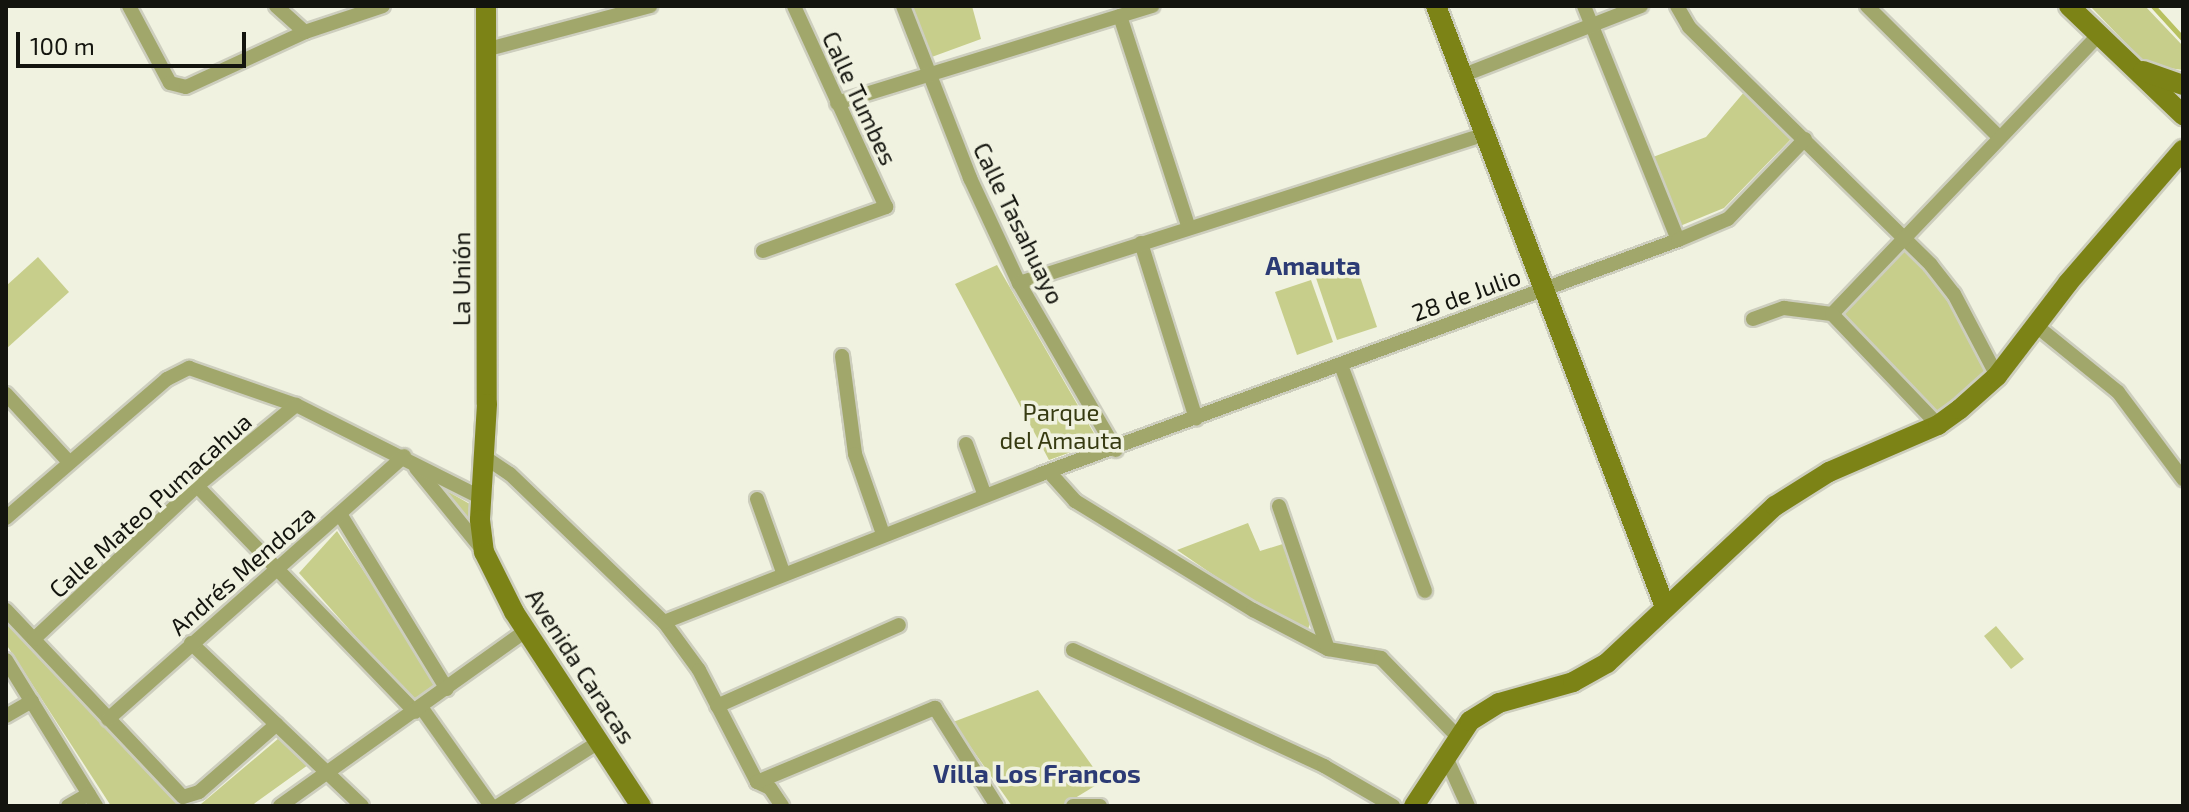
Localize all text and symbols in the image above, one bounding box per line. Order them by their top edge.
scale bar [20,16,250,66]
street label: Calle Tumbes [816,26,904,170]
text: 100 m [30,31,95,60]
street label: Calle Tasahuayo [967,137,1071,309]
street label: La Unión [447,232,475,326]
district label: Amauta [1265,249,1361,281]
street label: 28 de Julio [1408,261,1524,327]
park label: Parque del Amauta [999,398,1123,454]
street label: Calle Mateo Pumacahua [43,407,257,603]
street label: Andrés Mendoza [163,499,321,641]
street label: Avenida Caracas [520,583,642,749]
district label: Villa Los Francos [933,757,1141,789]

